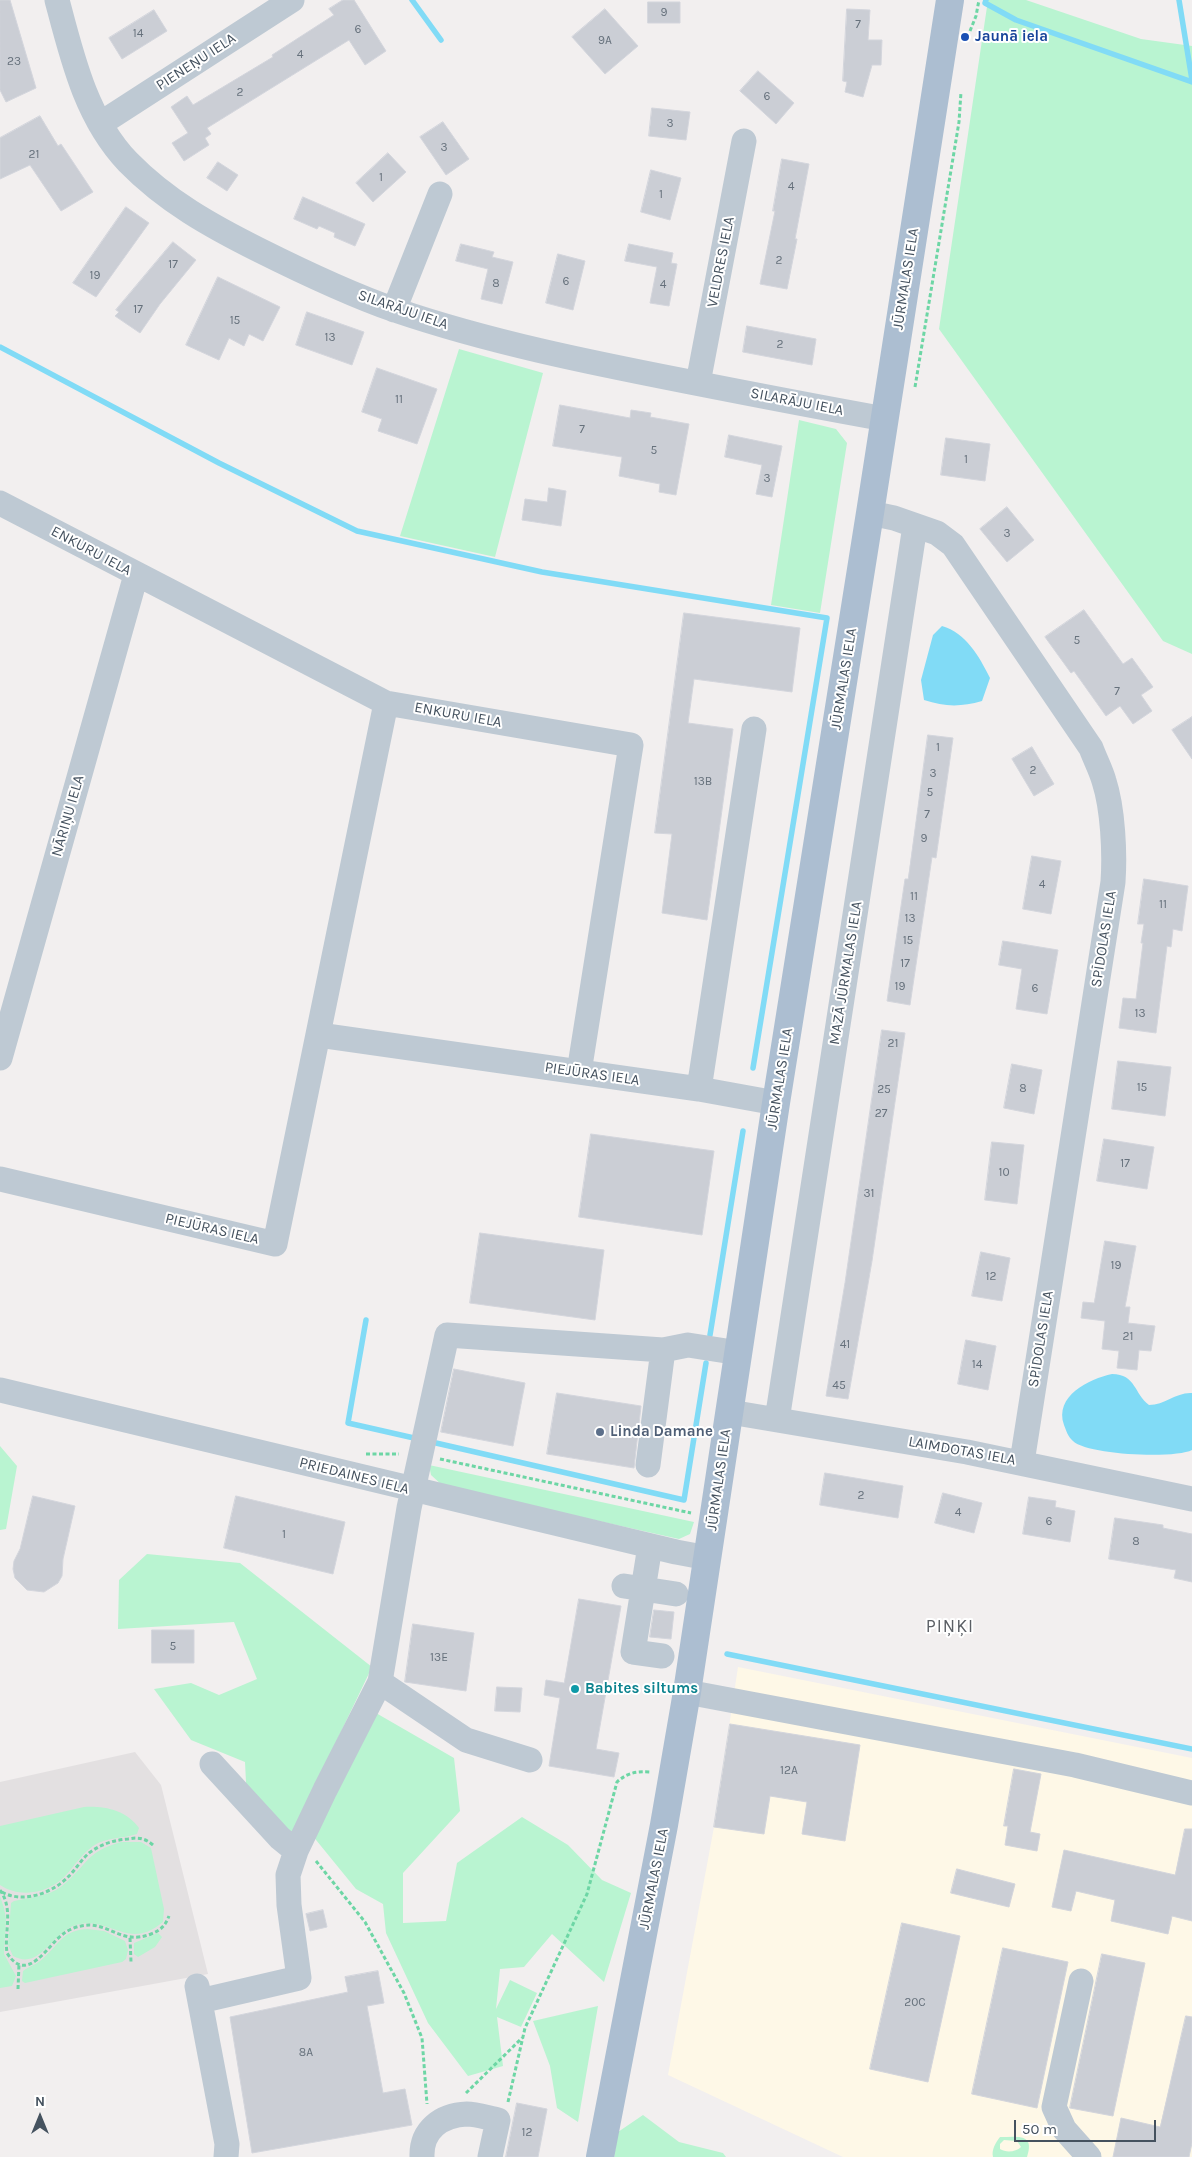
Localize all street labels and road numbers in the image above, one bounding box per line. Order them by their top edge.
street label: PIENEŅU IELA [153,30,239,94]
street label: VELDRES IELA [703,215,739,309]
street label: JŪRMALAS IELA [889,227,923,331]
street label: SILARĀJU IELA [355,286,451,334]
street label: SILARĀJU IELA [749,384,845,420]
street label: ENKURU IELA [48,522,134,580]
street label: JŪRMALAS IELA [827,627,861,731]
street label: ENKURU IELA [413,698,503,732]
street label: NĀRIŅU IELA [48,773,88,859]
street label: SPĪDOLAS IELA [1087,889,1121,989]
street label: MAZĀ JŪRMALAS IELA [826,900,866,1046]
street label: JŪRMALAS IELA [763,1027,797,1131]
street label: PIEJŪRAS IELA [543,1058,641,1090]
street label: PIEJŪRAS IELA [163,1209,261,1249]
street label: SPĪDOLAS IELA [1024,1289,1058,1389]
street label: JŪRMALAS IELA [703,1428,735,1532]
street label: LAIMDOTAS IELA [907,1433,1017,1469]
street label: PRIEDAINES IELA [297,1454,411,1498]
street label: JŪRMALAS IELA [635,1827,673,1931]

